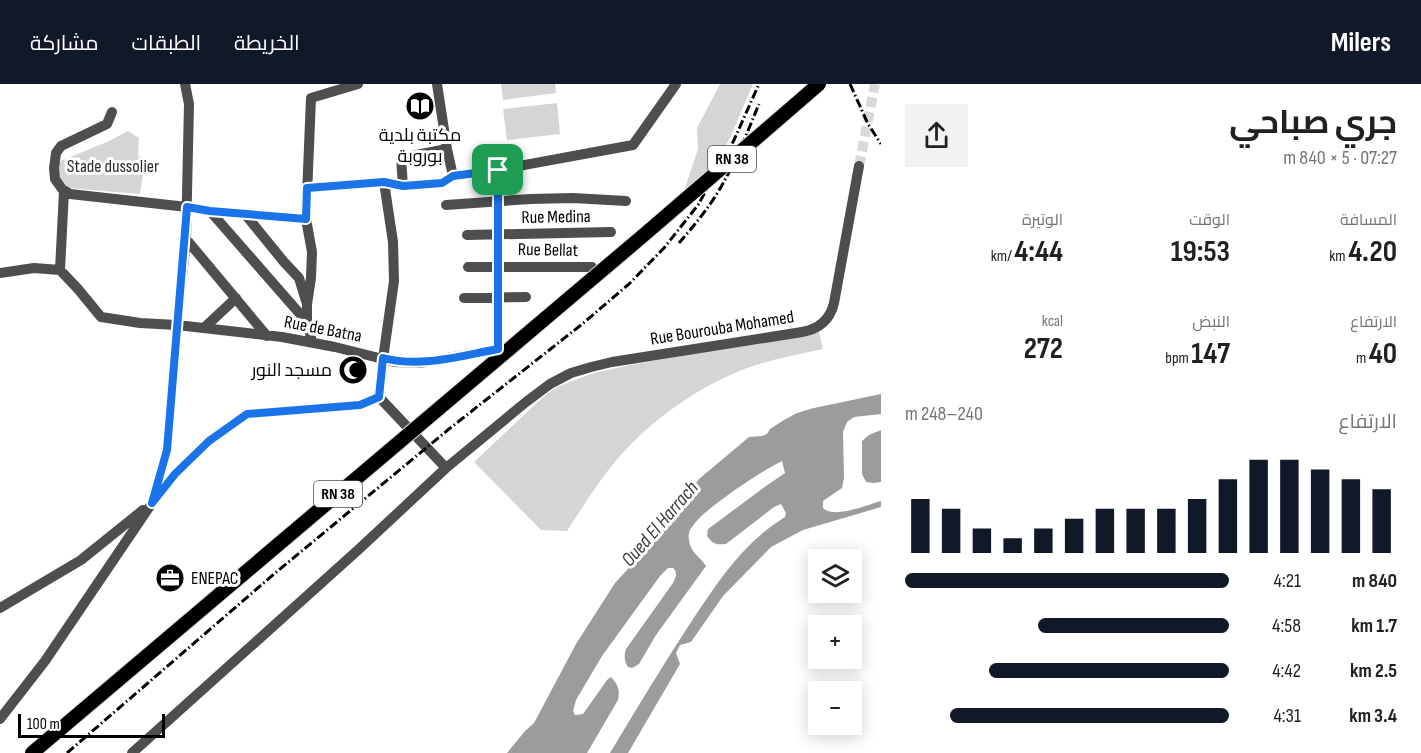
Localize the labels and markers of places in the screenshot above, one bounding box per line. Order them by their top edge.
library icon: مكتبة بلدية بوروبة [404,90,436,122]
place label: مكتبة بلدية بوروبة [379,125,461,167]
pin [472,144,523,195]
mosque icon: مسجد النور [337,354,369,386]
place label: مسجد النور [250,360,332,381]
office icon: ENEPAC [154,562,186,594]
place label: ENEPAC [191,568,238,589]

